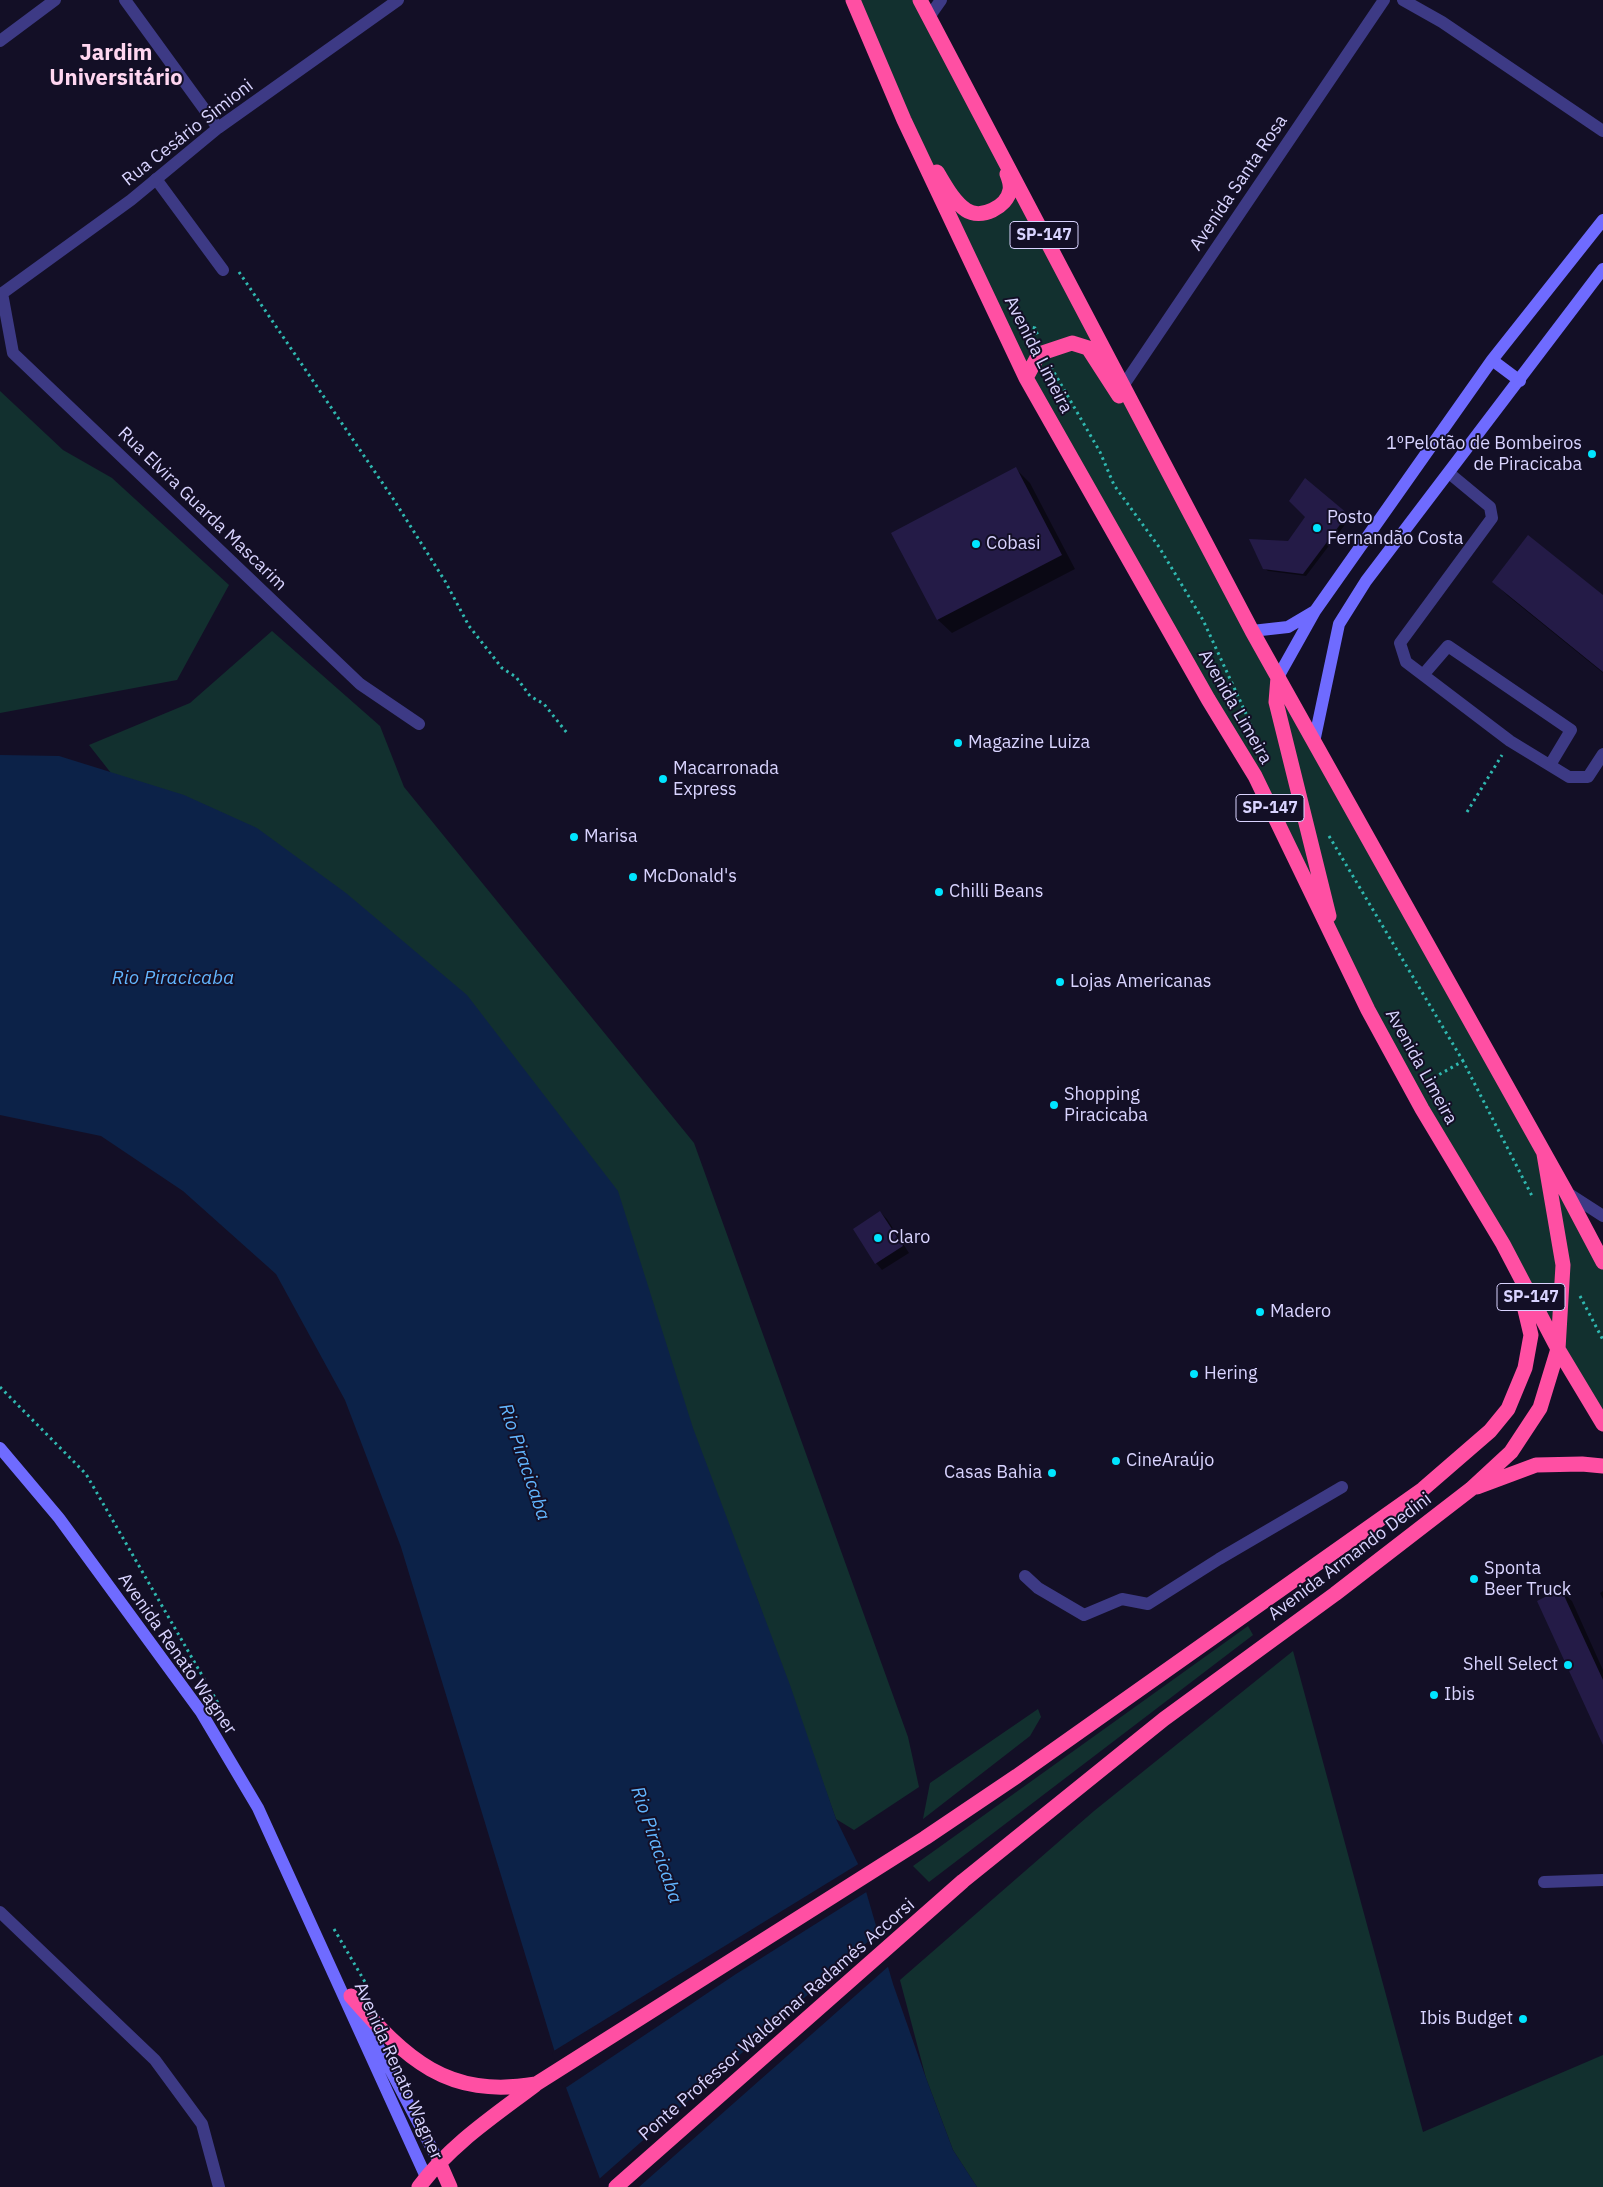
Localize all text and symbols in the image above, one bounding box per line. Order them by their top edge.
district label: Jardim Universitário [49,41,183,92]
street label: Rua Cesário Simioni [118,75,258,191]
street label: Avenida Santa Rosa [1186,111,1292,255]
road number: SP-147 [1010,222,1078,248]
street label: Avenida Limeira [999,293,1077,417]
street label: Rua Elvira Guarda Mascarim [113,423,291,595]
place label: 1ºPelotão de Bombeiros de Piracicaba [1386,433,1582,476]
marker: 1ºPelotão de Bombeiros de Piracicaba [1586,448,1598,460]
place label: Posto Fernandão Costa [1327,507,1463,550]
marker: Posto Fernandão Costa [1311,522,1323,534]
place label: Cobasi [986,533,1041,555]
marker: Cobasi [970,538,982,550]
street label: Avenida Limeira [1194,646,1276,768]
place label: Magazine Luiza [968,732,1090,754]
marker: Magazine Luiza [952,737,964,749]
place label: Macarronada Express [673,758,779,801]
marker: Macarronada Express [657,773,669,785]
road number: SP-147 [1236,794,1304,821]
place label: Marisa [584,826,638,848]
marker: Marisa [568,831,580,843]
place label: McDonald's [643,866,737,888]
marker: McDonald's [627,871,639,883]
place label: Chilli Beans [949,881,1044,903]
marker: Chilli Beans [933,886,945,898]
water label: Rio Piracicaba [112,968,234,990]
place label: Lojas Americanas [1070,971,1212,993]
marker: Lojas Americanas [1054,976,1066,988]
street label: Avenida Limeira [1380,1006,1462,1128]
place label: Shopping Piracicaba [1064,1084,1148,1126]
marker: Shopping Piracicaba [1048,1099,1060,1111]
place label: Claro [888,1227,930,1249]
marker: Claro [872,1232,884,1244]
road number: SP-147 [1497,1284,1565,1310]
place label: Madero [1270,1301,1331,1323]
marker: Madero [1254,1306,1266,1318]
place label: Hering [1204,1363,1257,1385]
marker: Hering [1188,1368,1200,1380]
water label: Rio Piracicaba [493,1400,555,1524]
place label: CineAraújo [1126,1450,1214,1472]
marker: CineAraújo [1110,1455,1122,1467]
place label: Casas Bahia [944,1462,1042,1484]
marker: Casas Bahia [1046,1467,1058,1479]
street label: Avenida Armando Dedini [1264,1489,1436,1625]
place label: Sponta Beer Truck [1484,1558,1571,1600]
street label: Avenida Renato Wagner [113,1569,241,1739]
marker: Sponta Beer Truck [1468,1573,1480,1585]
place label: Shell Select [1463,1654,1558,1676]
marker: Shell Select [1562,1659,1574,1671]
place label: Ibis [1444,1684,1475,1706]
marker: Ibis [1428,1689,1440,1701]
water label: Rio Piracicaba [625,1783,687,1907]
street label: Ponte Professor Waldemar Radamés Accorsi [635,1894,919,2146]
street label: Avenida Renato Wagner [349,1979,447,2163]
place label: Ibis Budget [1420,2008,1513,2030]
marker: Ibis Budget [1517,2013,1529,2025]

